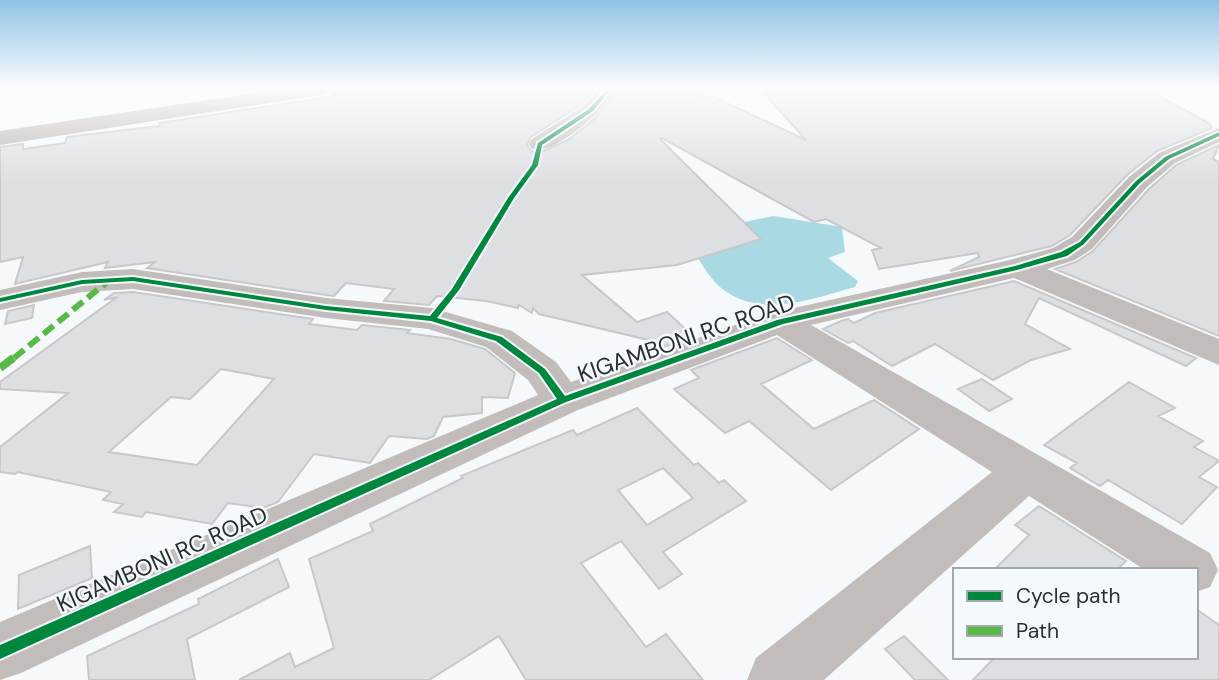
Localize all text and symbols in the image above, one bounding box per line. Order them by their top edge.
street label: KIGAMBONI RC ROAD [574,287,798,389]
street label: KIGAMBONI RC ROAD [52,499,272,619]
legend [953,568,1198,659]
text: Cycle path [1016,582,1121,610]
text: Path [1016,617,1059,645]

